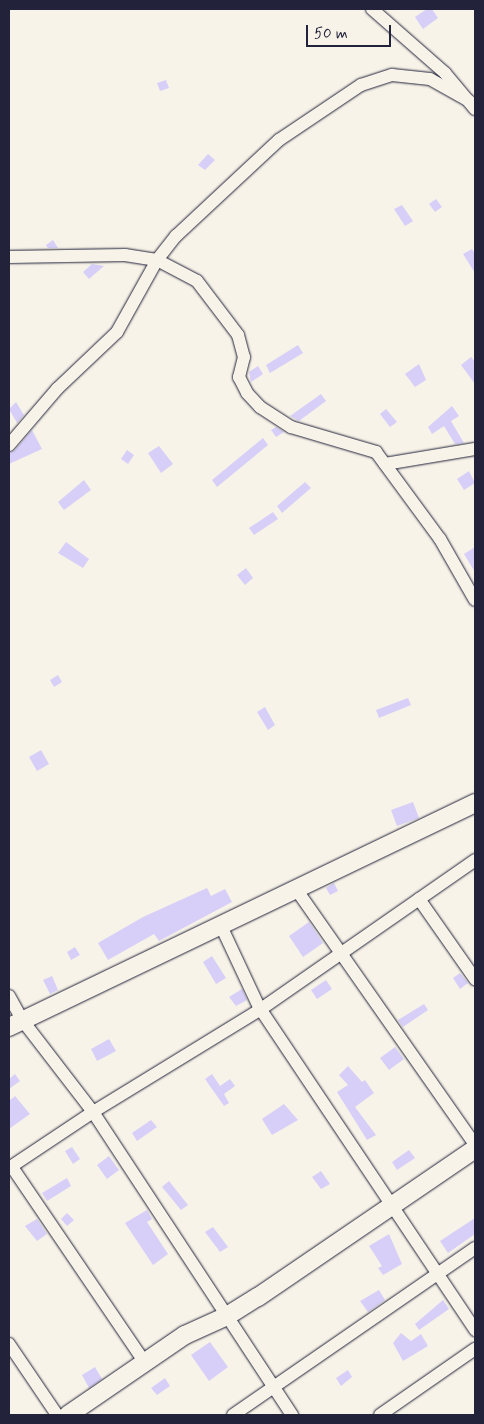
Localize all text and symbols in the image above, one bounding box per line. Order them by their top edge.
scale bar [309,15,394,47]
text: 50 m [314,24,348,44]

